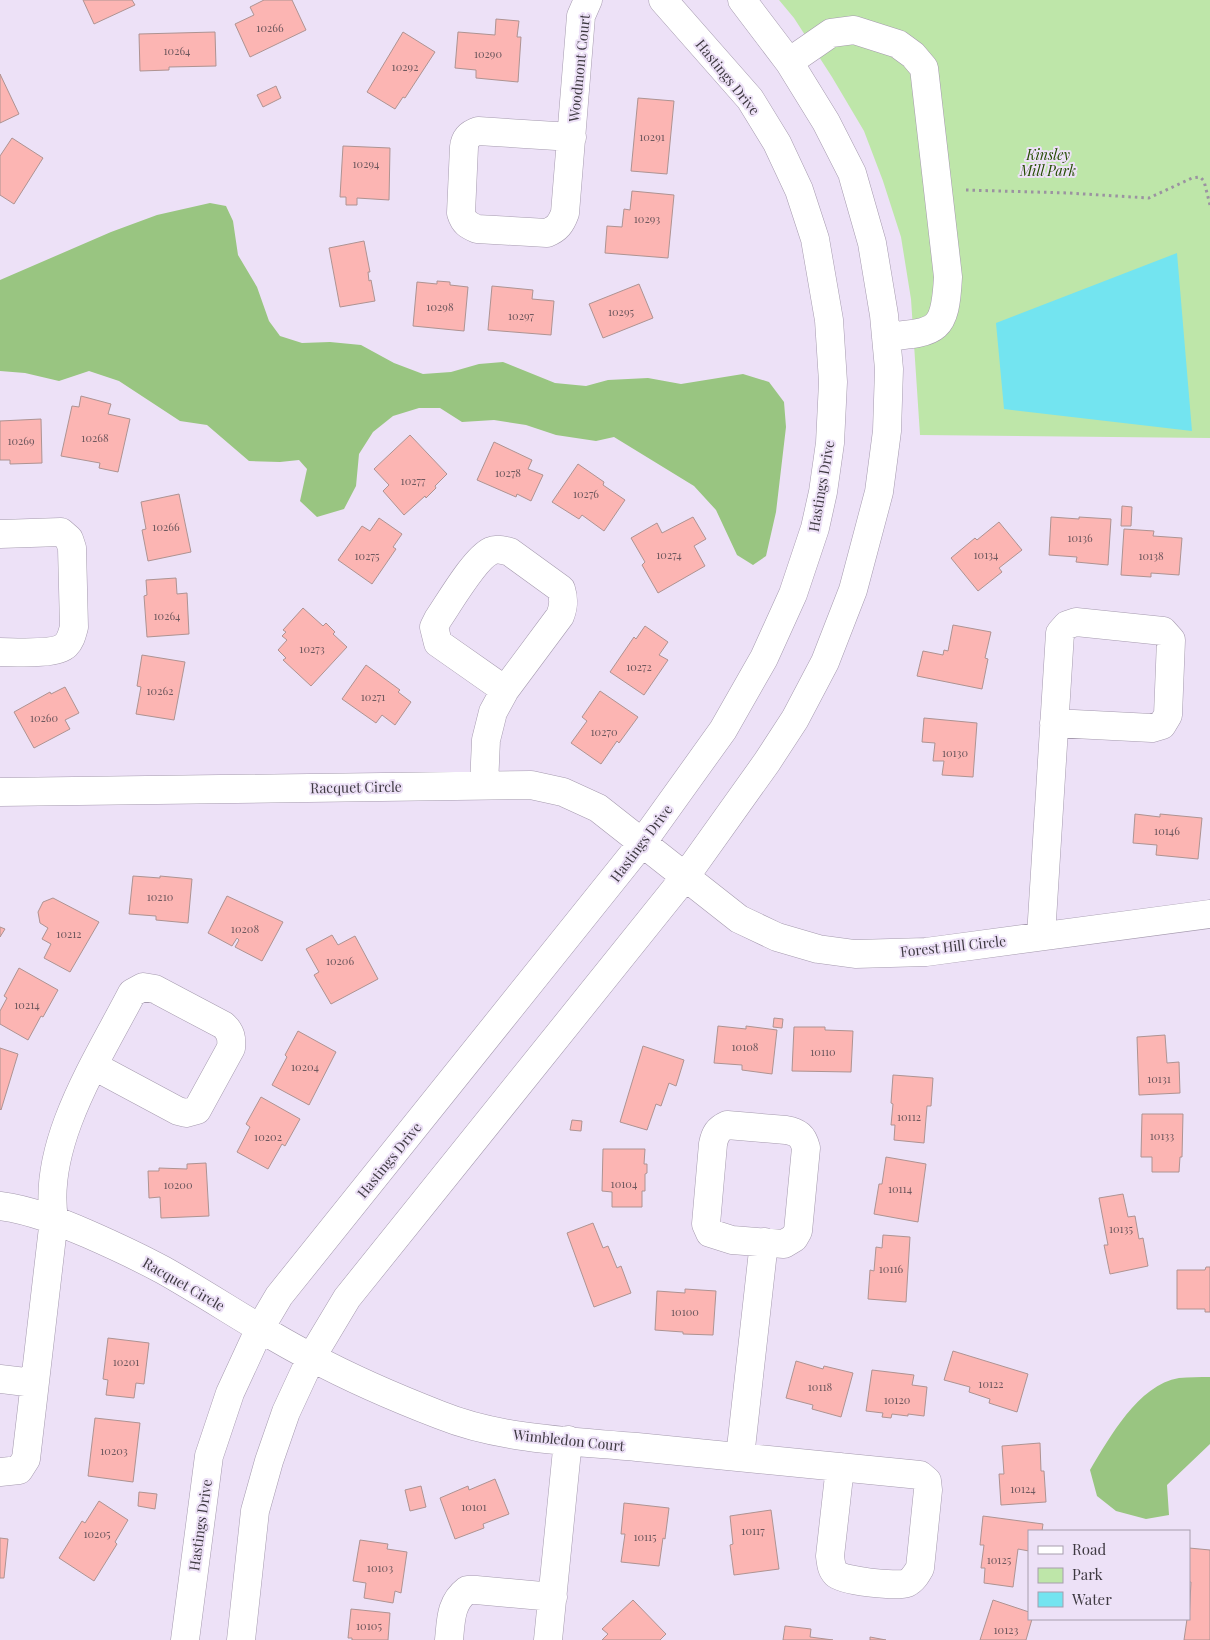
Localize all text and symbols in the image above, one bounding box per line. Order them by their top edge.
street label: Woodmont Court [564,12,594,124]
house number: 10266 [256,20,284,35]
street label: Hastings Drive [692,35,764,119]
house number: 10264 [163,43,191,58]
house number: 10290 [474,46,502,61]
house number: 10292 [392,59,418,74]
house number: 10291 [639,129,665,144]
park label: Kinsley Mill Park [1019,145,1076,180]
house number: 10294 [353,156,380,171]
house number: 10293 [634,211,660,226]
house number: 10298 [426,299,454,314]
house number: 10295 [608,304,634,319]
house number: 10297 [508,308,535,323]
house number: 10268 [81,430,109,445]
house number: 10269 [7,433,35,448]
street label: Hastings Drive [804,439,838,533]
house number: 10278 [495,465,521,480]
house number: 10277 [401,473,426,488]
house number: 10276 [573,486,599,501]
house number: 10266 [152,519,180,534]
house number: 10136 [1067,530,1093,545]
house number: 10274 [656,547,682,562]
house number: 10134 [974,547,999,562]
house number: 10275 [355,548,380,563]
house number: 10138 [1138,548,1164,563]
house number: 10264 [153,608,181,623]
house number: 10273 [299,641,325,656]
house number: 10272 [626,659,652,674]
house number: 10262 [147,683,173,698]
house number: 10271 [361,689,385,704]
house number: 10260 [30,710,59,725]
house number: 10270 [590,724,618,739]
house number: 10130 [942,745,968,760]
street label: Racquet Circle [310,777,402,797]
street label: Hastings Drive [606,800,676,886]
house number: 10146 [1154,823,1180,838]
house number: 10210 [147,889,174,904]
house number: 10208 [231,921,259,936]
house number: 10212 [56,926,82,941]
street label: Forest Hill Circle [899,931,1007,961]
house number: 10206 [326,953,354,968]
house number: 10214 [14,997,40,1012]
house number: 10108 [731,1039,759,1054]
house number: 10110 [810,1044,836,1059]
house number: 10204 [291,1059,320,1074]
house number: 10131 [1147,1071,1171,1086]
house number: 10112 [897,1109,921,1124]
street label: Hastings Drive [353,1118,425,1202]
house number: 10133 [1150,1128,1174,1143]
house number: 10202 [254,1129,282,1144]
house number: 10104 [611,1176,638,1191]
house number: 10200 [163,1177,193,1192]
house number: 10114 [888,1181,913,1196]
house number: 10135 [1109,1221,1133,1236]
street label: Racquet Circle [140,1253,228,1315]
house number: 10116 [879,1261,904,1276]
house number: 10100 [671,1304,699,1319]
house number: 10201 [113,1354,139,1369]
house number: 10122 [978,1376,1004,1391]
house number: 10118 [808,1379,833,1394]
house number: 10120 [884,1392,911,1407]
street label: Wimbledon Court [511,1425,627,1455]
house number: 10203 [100,1443,128,1458]
street label: Hastings Drive [184,1478,216,1572]
house number: 10124 [1010,1481,1036,1496]
house number: 10101 [461,1499,487,1514]
house number: 10117 [741,1523,765,1538]
house number: 10205 [83,1526,111,1541]
house number: 10115 [633,1529,657,1544]
legend [1028,1530,1190,1620]
text: Road [1072,1539,1106,1559]
house number: 10125 [987,1552,1012,1567]
house number: 10103 [367,1560,393,1575]
text: Park [1072,1564,1104,1584]
text: Water [1071,1589,1112,1609]
house number: 10105 [356,1618,382,1633]
house number: 10123 [994,1622,1019,1637]

